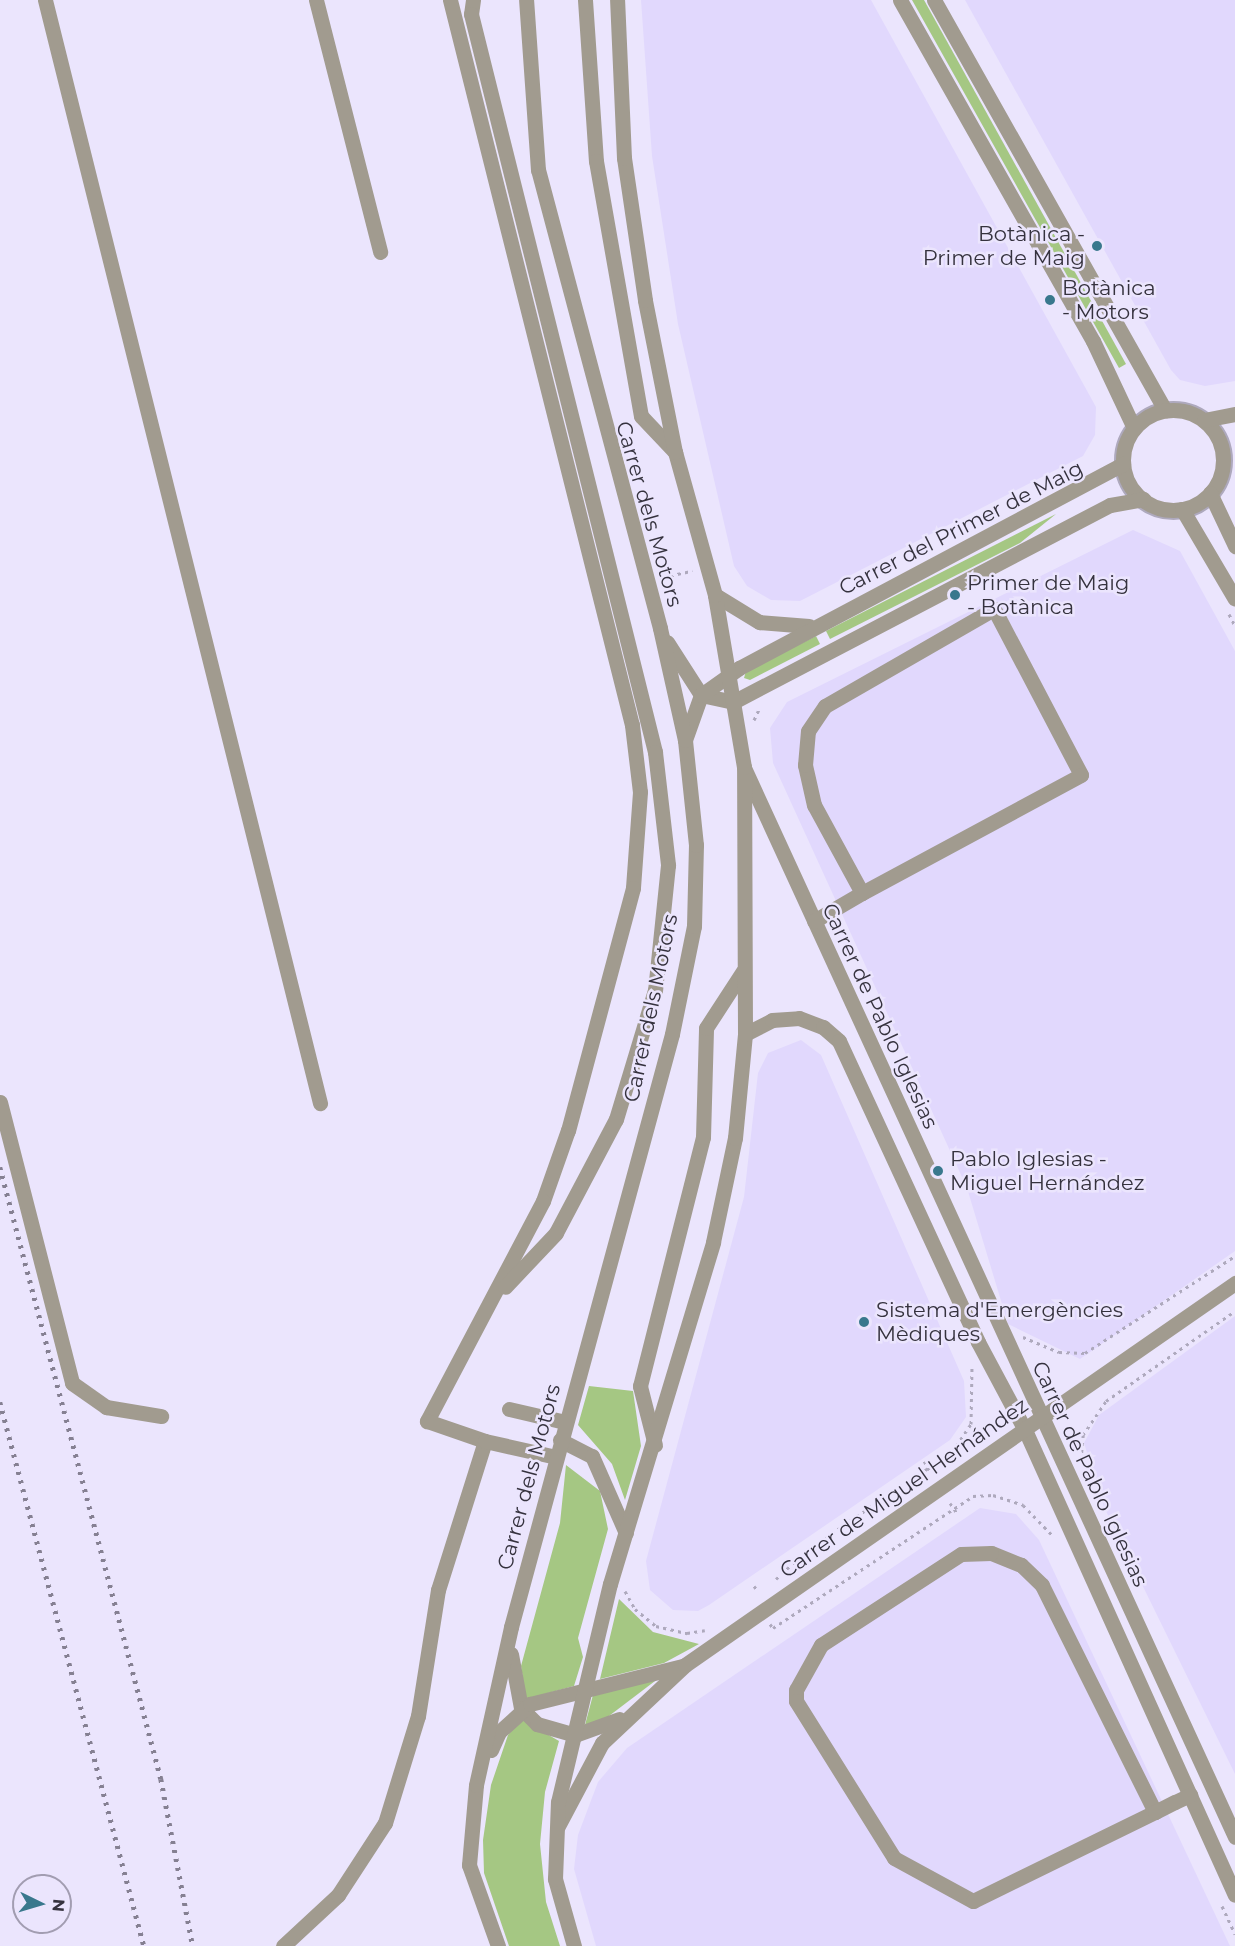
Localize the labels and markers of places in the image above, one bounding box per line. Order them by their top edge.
place label: Botànica - Primer de Maig [923,221,1085,271]
marker: Botànica - Primer de Maig [1090,239,1104,253]
place label: Botànica - Motors [1062,275,1156,325]
marker: Botànica - Motors [1043,293,1057,307]
place label: Primer de Maig - Botànica [967,570,1129,620]
marker: Primer de Maig - Botànica [948,588,962,602]
place label: Pablo Iglesias - Miguel Hernández [950,1146,1144,1196]
marker: Pablo Iglesias - Miguel Hernández [931,1164,945,1178]
place label: Sistema d'Emergències Mèdiques [876,1297,1123,1347]
marker: Sistema d'Emergències Mèdiques [857,1315,871,1329]

